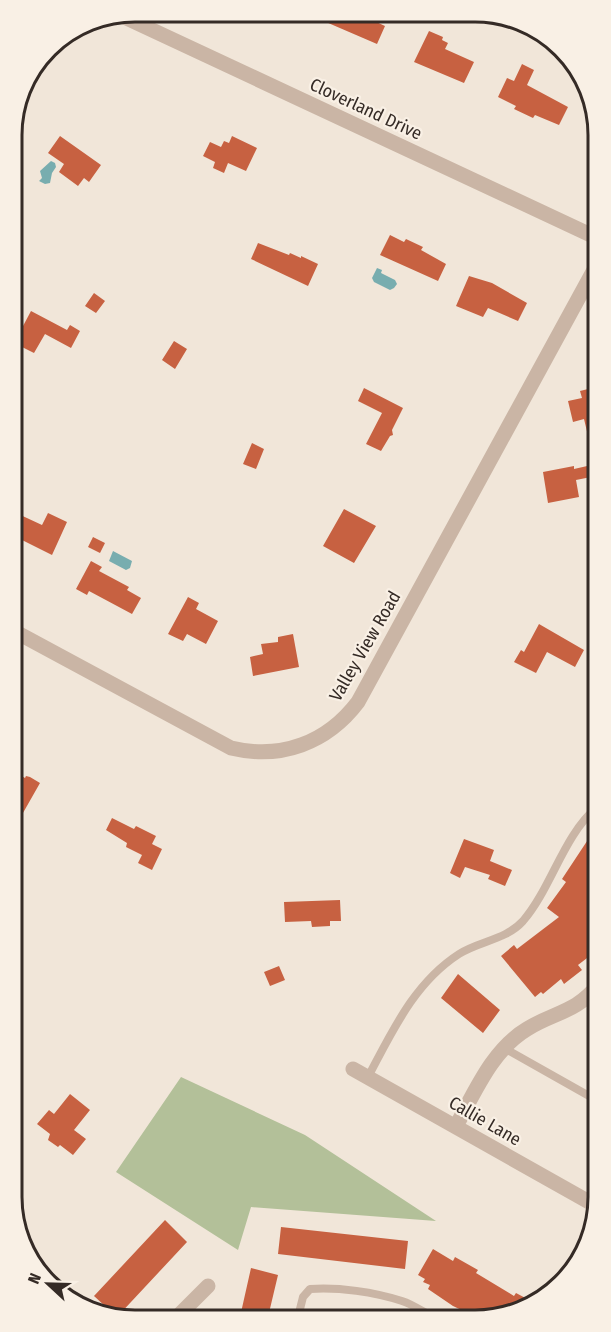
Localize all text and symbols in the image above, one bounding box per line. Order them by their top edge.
street label: Cloverland Drive [306,73,426,145]
street label: Valley View Road [325,587,405,705]
street label: Callie Lane [445,1092,525,1151]
north arrow [18,1254,78,1314]
text: N [24,1271,45,1287]

